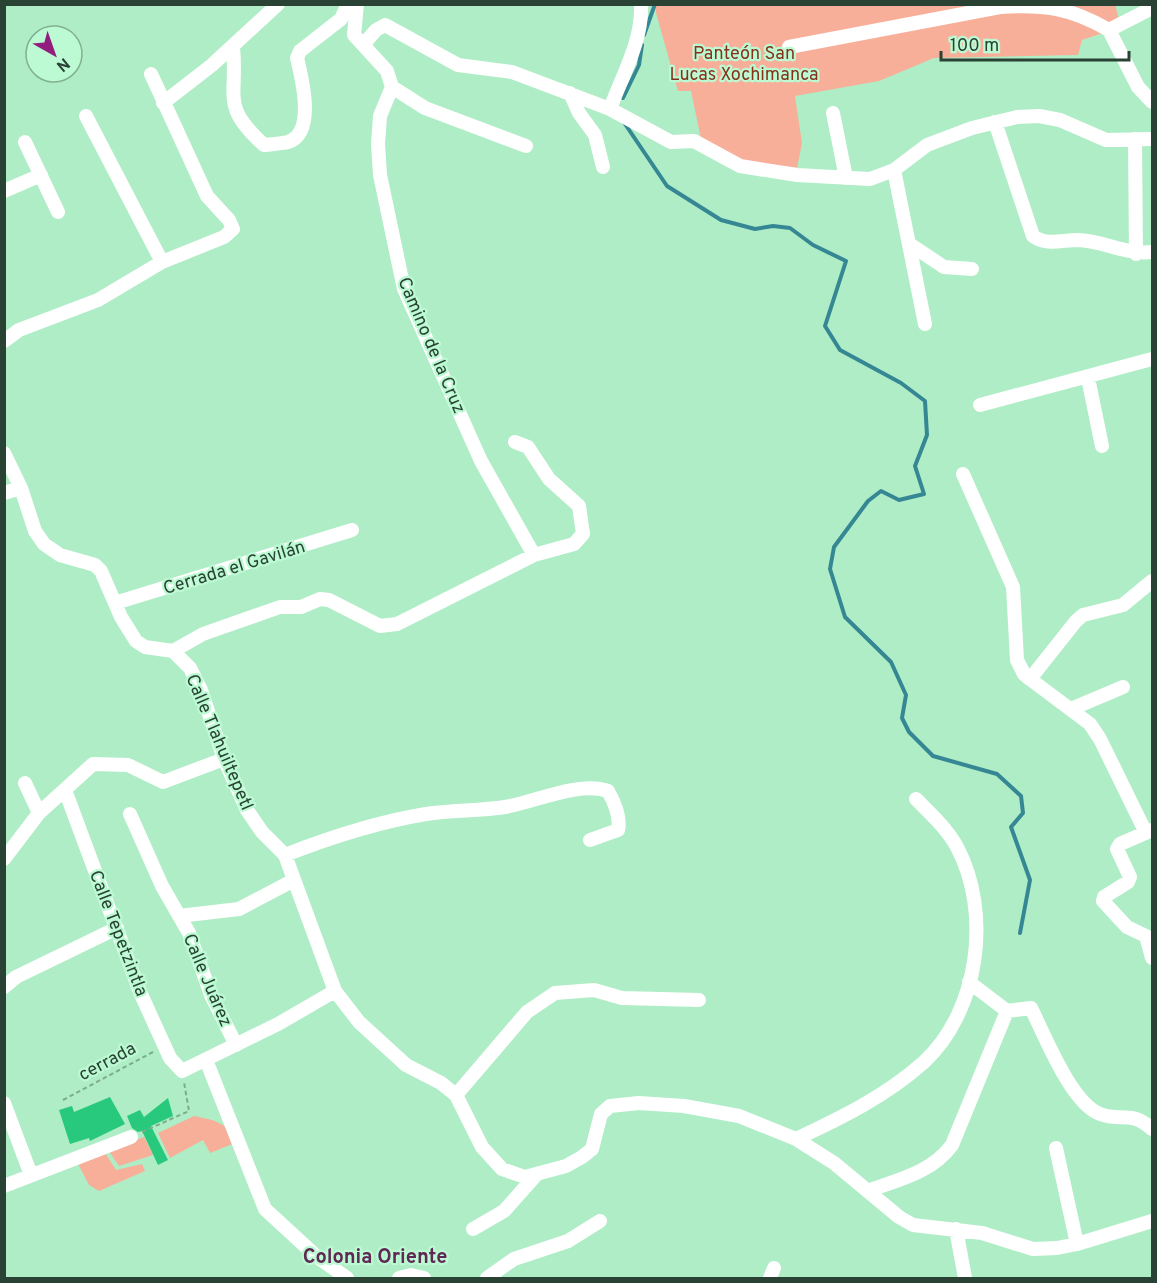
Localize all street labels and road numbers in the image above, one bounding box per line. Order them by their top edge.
street label: Camino de la Cruz [392,274,470,417]
street label: Cerrada el Gavilán [161,536,308,601]
street label: Calle Tlahuiltepetl [180,671,258,814]
street label: Calle Tepetzintla [83,867,152,1000]
street label: Calle Juárez [177,931,237,1031]
street label: cerrada [75,1038,140,1087]

